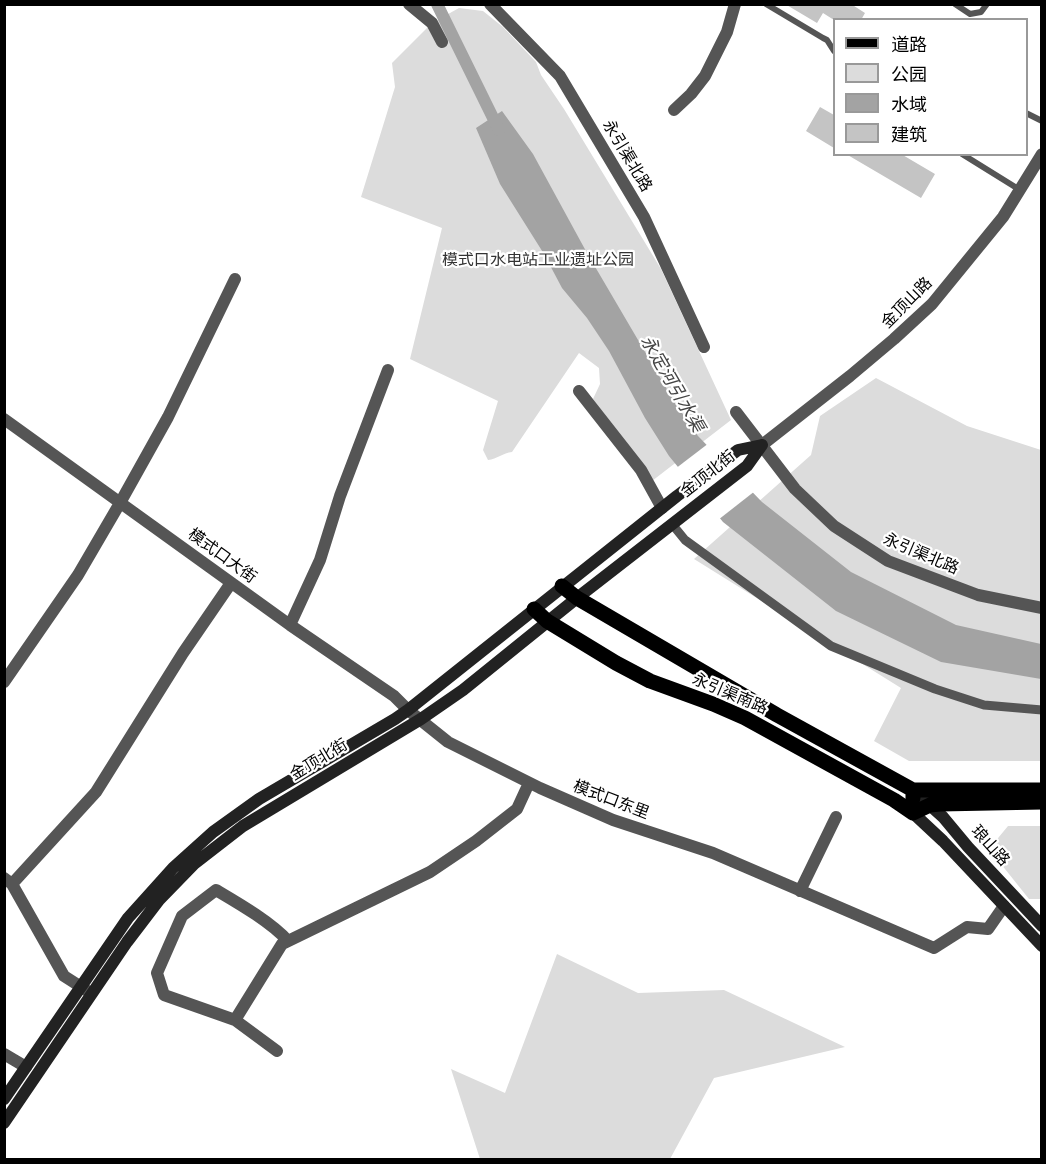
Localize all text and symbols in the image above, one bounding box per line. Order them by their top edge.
legend [833,18,1028,156]
text: 道路 [891,34,927,56]
text: 公园 [891,64,927,86]
text: 水域 [891,94,927,116]
street label: 永引渠北路 [598,117,656,195]
text: 建筑 [891,124,927,146]
park label: 模式口水电站工业遗址公园 [442,250,634,270]
street label: 金顶山路 [878,274,936,332]
water label: 永定河引水渠 [636,332,708,436]
street label: 金顶北街 [677,447,739,501]
street label: 模式口大街 [184,525,260,587]
street label: 永引渠北路 [880,530,962,578]
street label: 永引渠南路 [689,670,771,718]
street label: 金顶北街 [287,735,351,785]
street label: 模式口东里 [570,777,652,823]
street label: 琅山路 [967,822,1013,870]

